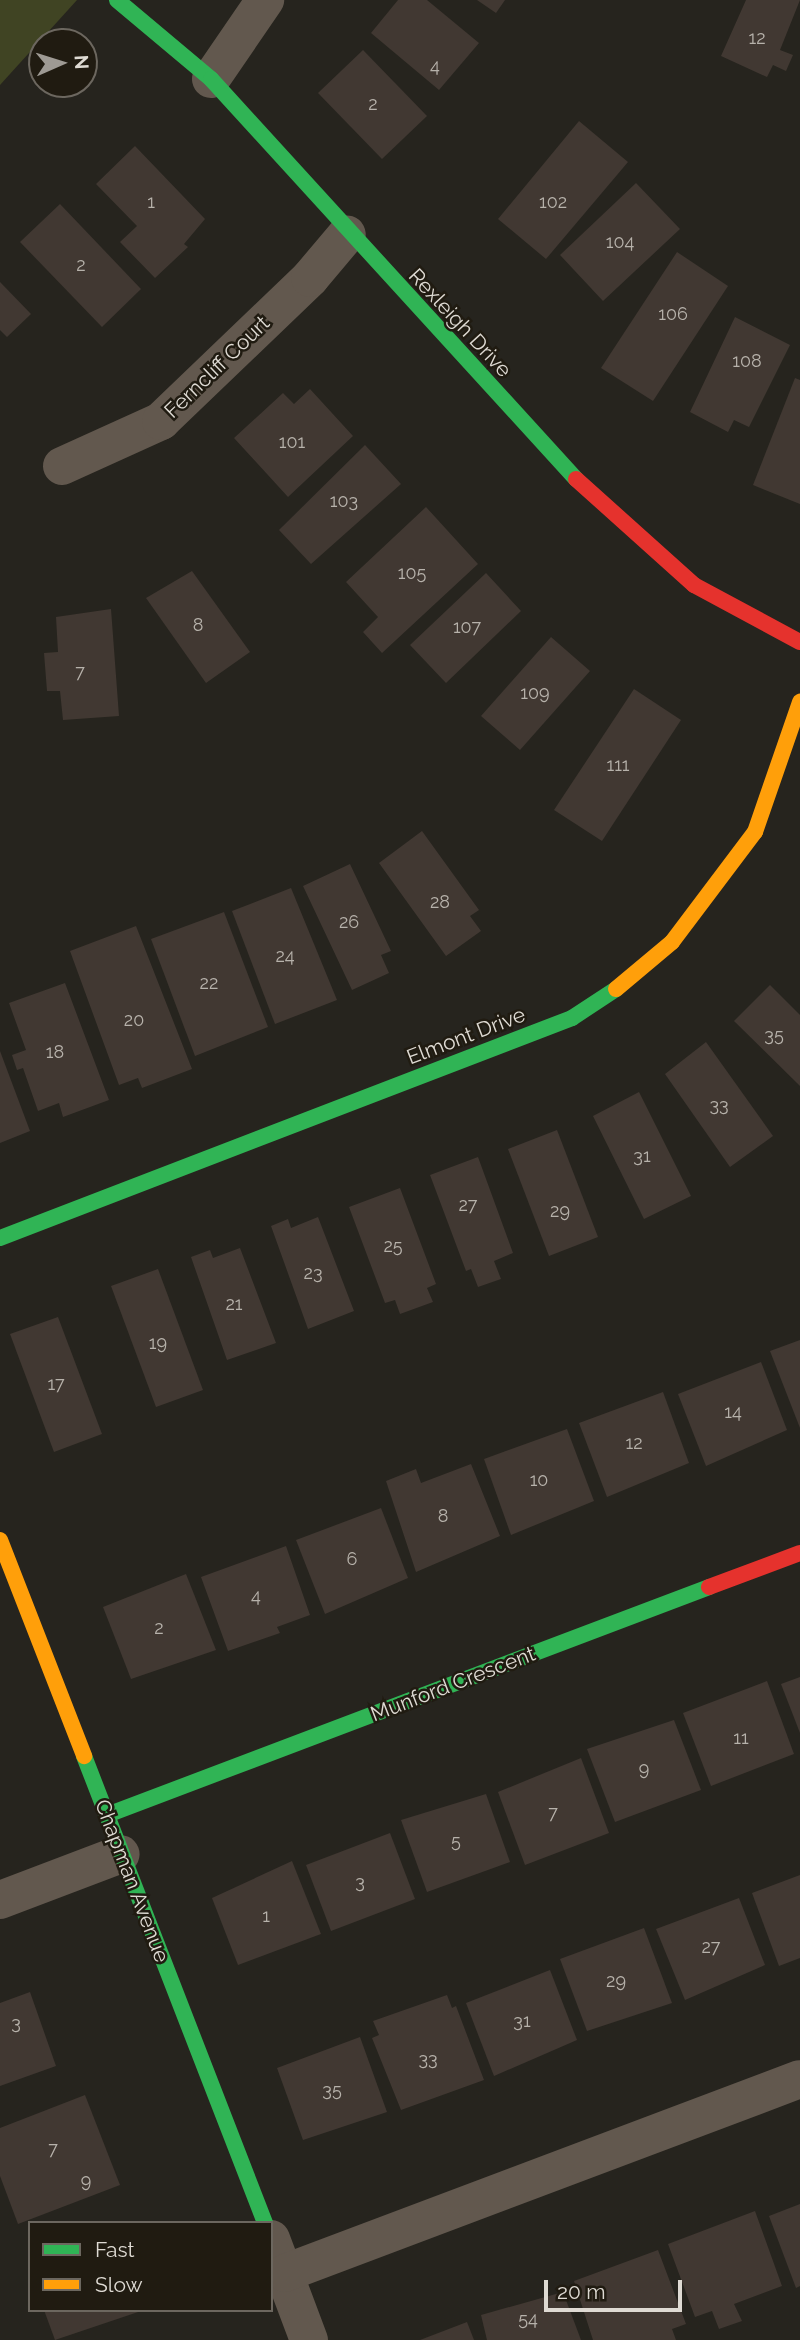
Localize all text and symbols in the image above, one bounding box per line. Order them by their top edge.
house number: 12 [748,27,766,49]
north arrow [28,28,98,98]
text: N [71,54,93,70]
house number: 4 [430,55,440,77]
house number: 2 [368,93,378,115]
house number: 1 [147,191,155,213]
house number: 102 [539,191,567,213]
house number: 104 [606,231,634,253]
house number: 2 [76,254,86,276]
street label: Rexleigh Drive [403,264,517,382]
house number: 106 [658,303,688,325]
street label: Ferncliff Court [159,310,275,424]
house number: 108 [732,350,762,372]
house number: 101 [279,431,305,453]
house number: 103 [330,490,358,512]
house number: 105 [398,562,426,584]
house number: 8 [193,614,203,636]
house number: 107 [453,616,481,638]
house number: 7 [75,661,85,683]
house number: 109 [520,682,550,704]
house number: 111 [606,754,630,776]
house number: 28 [430,891,450,913]
house number: 26 [339,911,359,933]
house number: 24 [275,945,295,967]
house number: 22 [200,972,218,994]
street label: Elmont Drive [403,1002,529,1070]
house number: 20 [124,1009,144,1031]
house number: 35 [764,1024,784,1046]
house number: 18 [46,1041,64,1063]
house number: 33 [709,1094,729,1116]
house number: 31 [633,1145,651,1167]
house number: 27 [458,1194,478,1216]
house number: 29 [550,1200,570,1222]
house number: 25 [383,1235,403,1257]
house number: 23 [304,1262,322,1284]
house number: 21 [225,1293,243,1315]
house number: 19 [149,1332,167,1354]
house number: 17 [47,1373,65,1395]
house number: 14 [724,1401,742,1423]
house number: 12 [625,1432,643,1454]
house number: 10 [530,1469,548,1491]
house number: 8 [438,1505,448,1527]
house number: 6 [347,1548,357,1570]
house number: 4 [251,1585,261,1607]
house number: 2 [154,1617,164,1639]
street label: Munford Crescent [367,1641,539,1727]
house number: 11 [733,1727,749,1749]
house number: 9 [639,1758,649,1780]
street label: Chapman Avenue [89,1796,175,1966]
house number: 7 [548,1802,558,1824]
house number: 5 [451,1830,461,1852]
house number: 3 [355,1871,365,1893]
house number: 1 [262,1905,270,1927]
house number: 27 [701,1936,721,1958]
house number: 29 [606,1970,626,1992]
house number: 31 [513,2010,531,2032]
house number: 3 [11,2012,21,2034]
house number: 33 [418,2048,438,2070]
house number: 35 [322,2079,342,2101]
house number: 7 [48,2138,58,2160]
house number: 9 [81,2170,91,2192]
legend [28,2221,273,2312]
text: Fast [95,2237,135,2262]
scale bar [548,2266,686,2310]
text: Slow [95,2272,143,2297]
text: 20 m [557,2279,605,2304]
house number: 54 [518,2308,538,2330]

